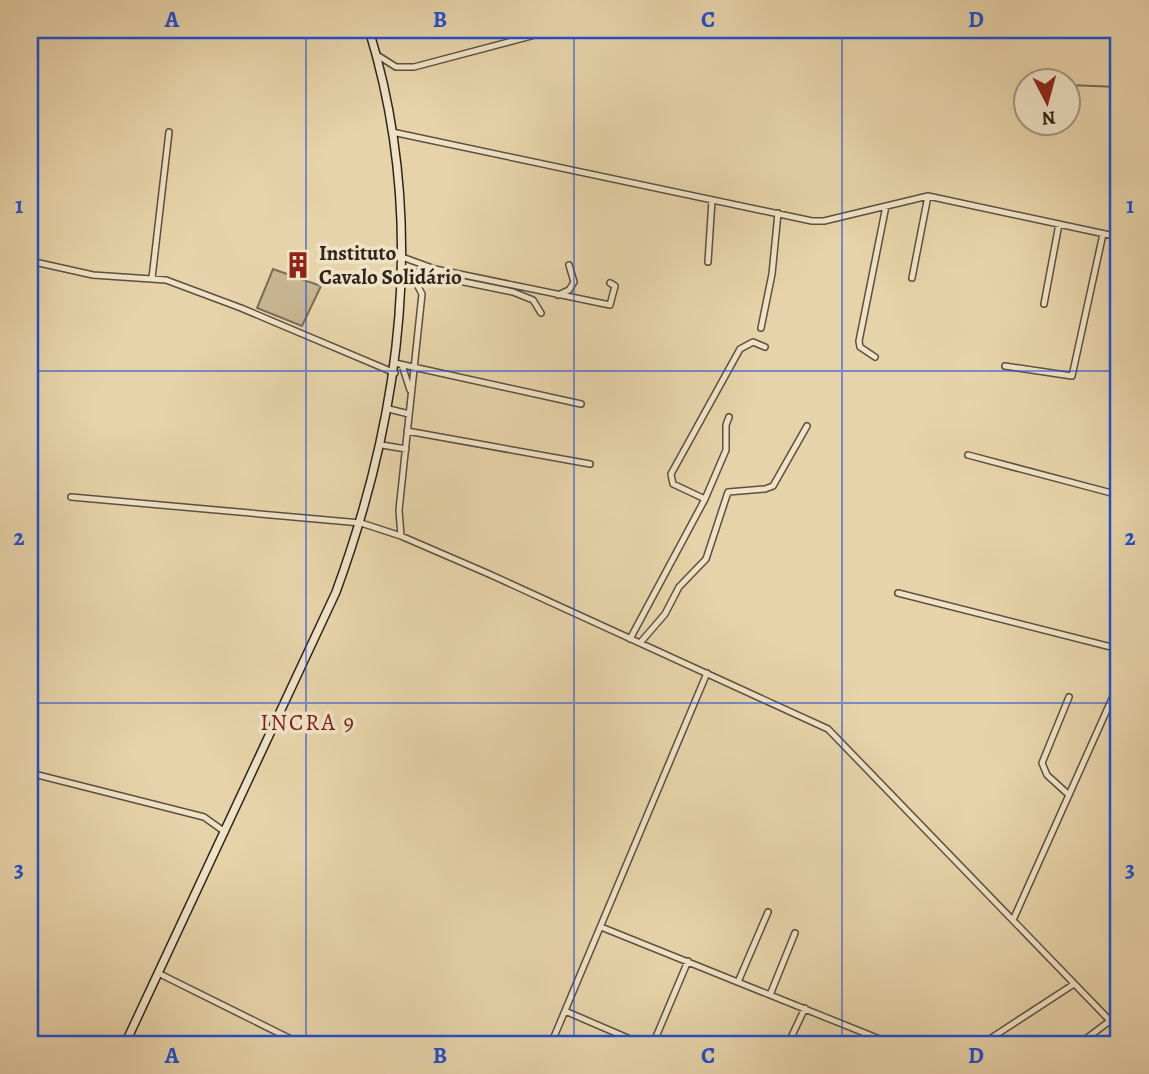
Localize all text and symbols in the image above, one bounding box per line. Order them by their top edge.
text: A [164,4,180,35]
text: B [433,4,447,35]
text: C [701,4,715,35]
text: D [968,4,984,35]
north arrow [1012,66,1082,136]
text: N [1040,104,1057,132]
text: 1 [15,190,23,221]
text: 1 [1126,190,1134,221]
place label: Instituto Cavalo Solidário [319,239,462,291]
building icon: Instituto Cavalo Solidário [283,250,313,280]
text: 2 [13,522,25,553]
text: 2 [1124,522,1136,553]
district label: INCRA 9 [260,707,356,738]
text: 3 [14,854,24,885]
text: 3 [1125,854,1135,885]
text: A [164,1040,180,1071]
text: B [433,1040,447,1071]
text: C [701,1040,715,1071]
text: D [968,1040,984,1071]

